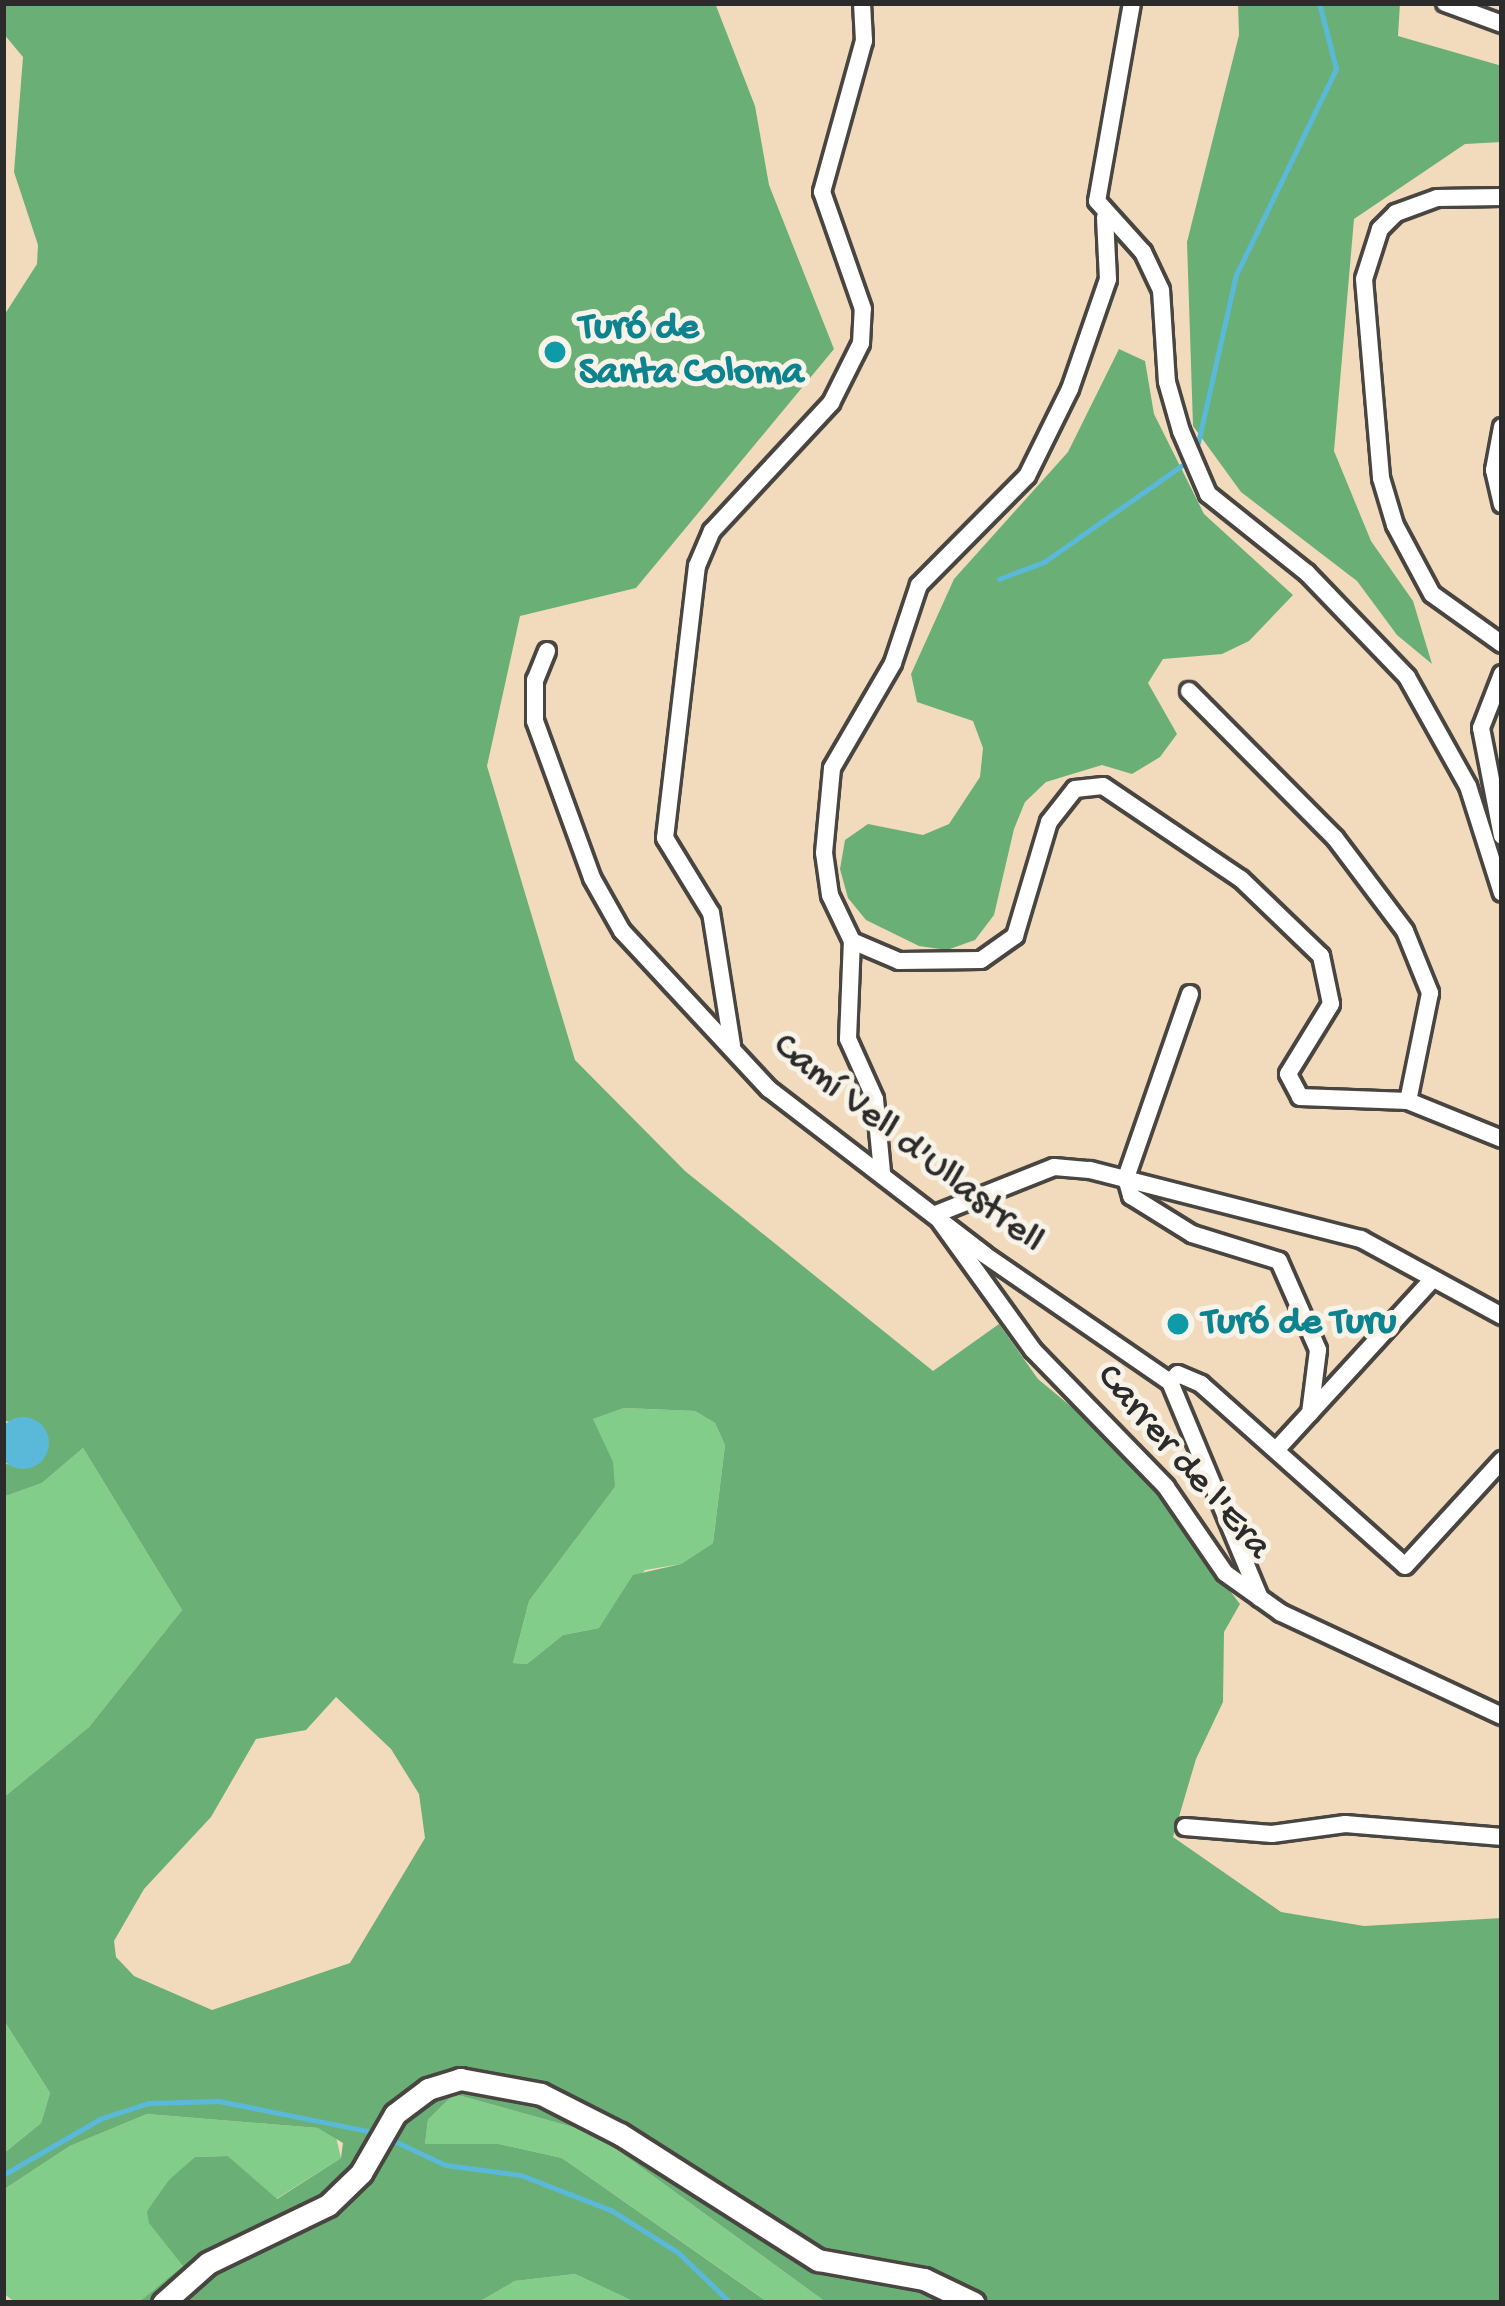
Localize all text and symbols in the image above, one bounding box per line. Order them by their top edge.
place label: Turó de Santa Coloma [579,307,804,398]
marker: Turó de Santa Coloma [542,339,568,365]
street label: Camí Vell d'Ullastrell [762,1024,1052,1266]
place label: Turó de Turu [1202,1301,1396,1347]
marker: Turó de Turu [1165,1311,1191,1337]
street label: Carrer de l'Era [1084,1356,1280,1570]

